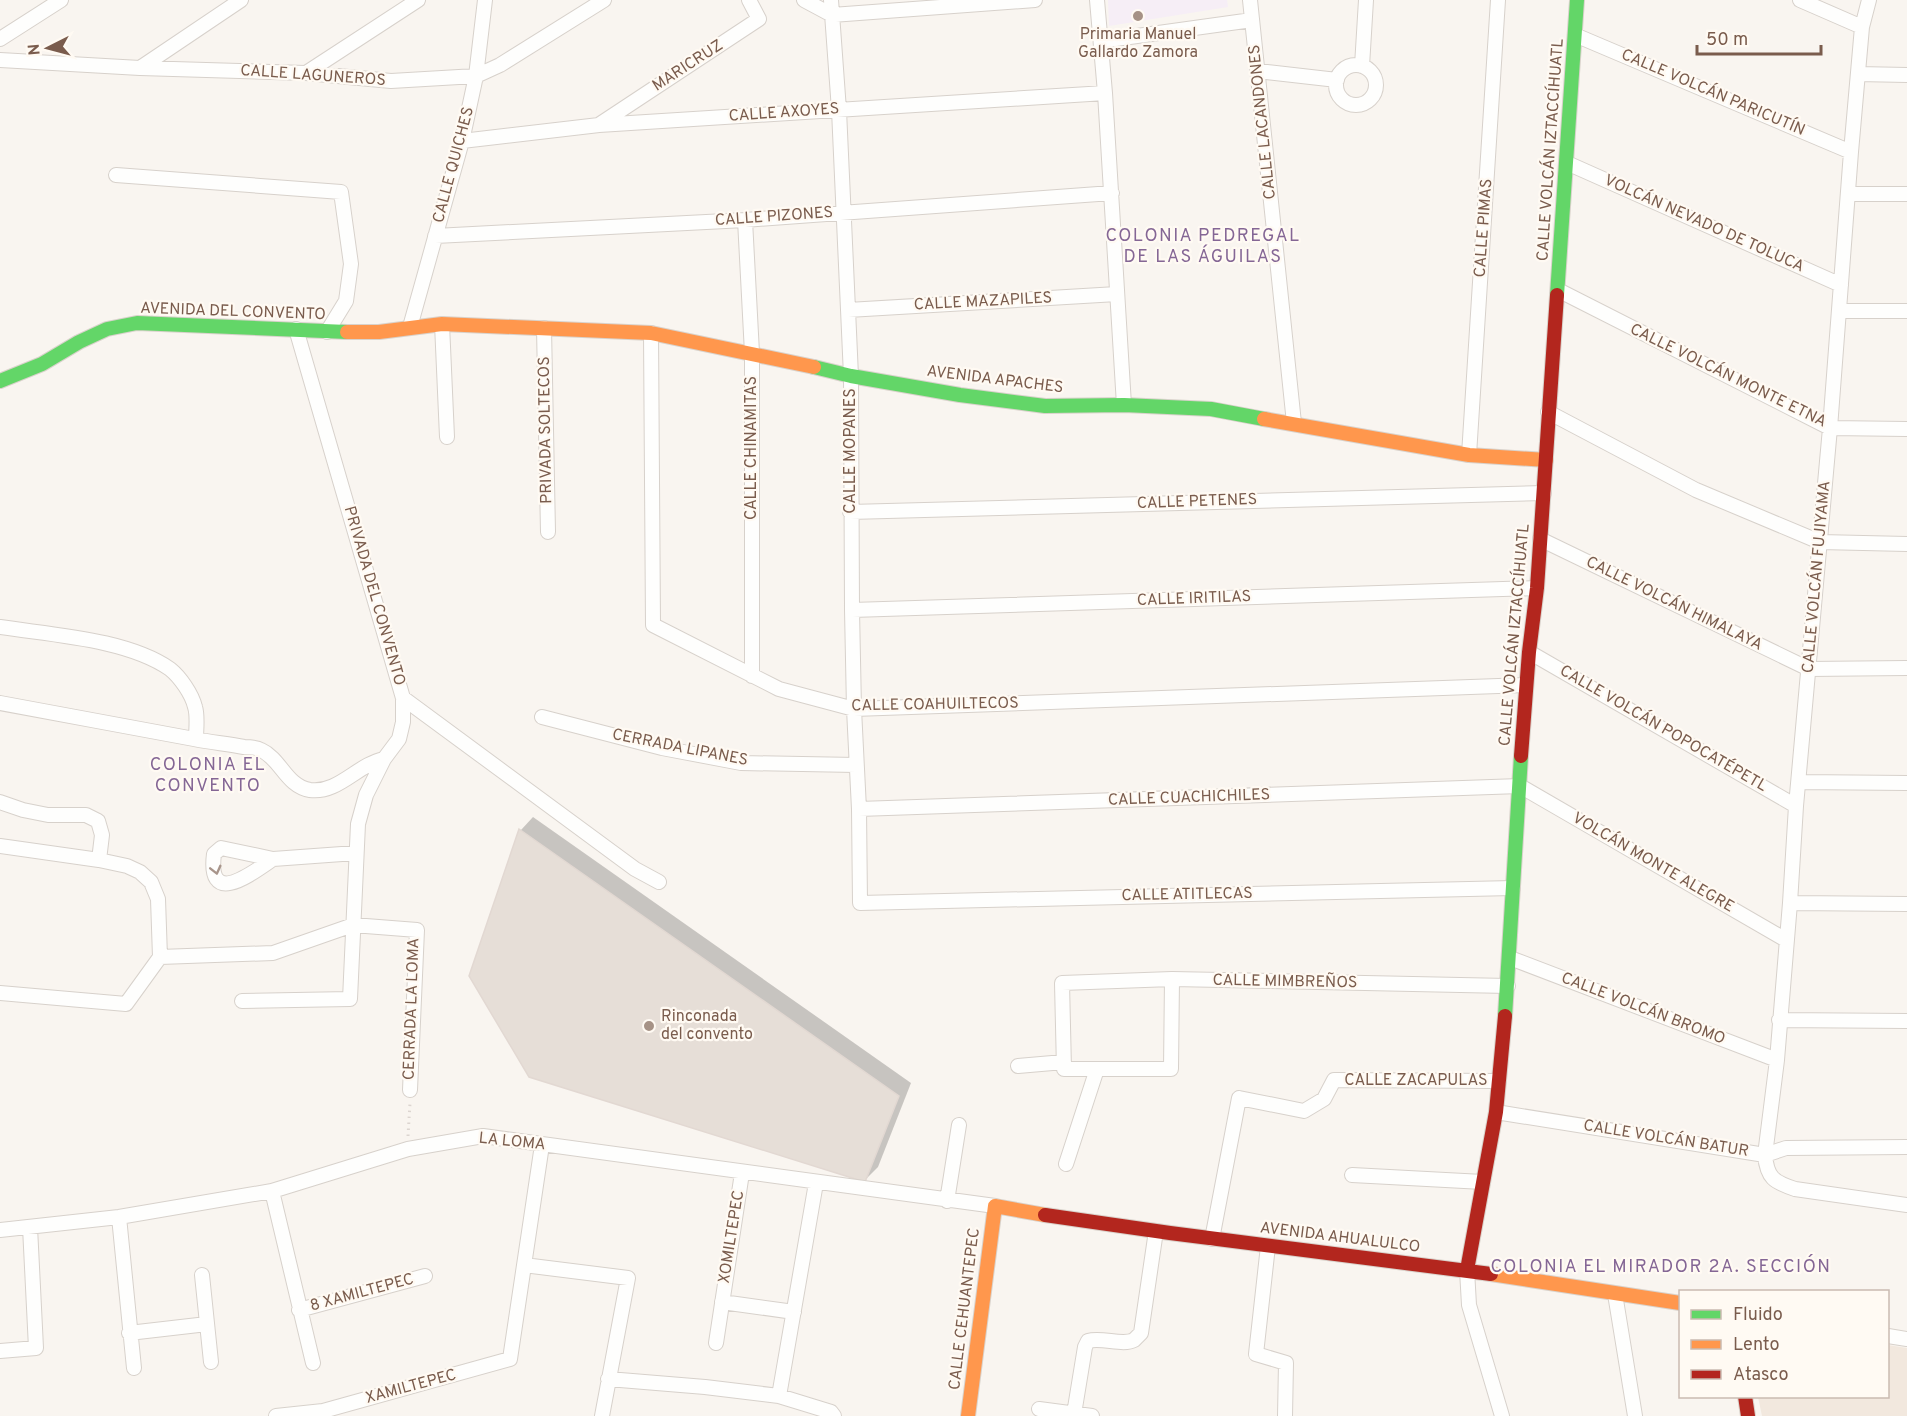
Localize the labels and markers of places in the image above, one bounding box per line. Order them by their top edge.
marker: Primaria Manuel Gallardo Zamora [1131,9,1145,23]
place label: Primaria Manuel Gallardo Zamora [1078,25,1198,63]
place label: Rinconada del convento [661,1007,753,1045]
marker: Rinconada del convento [642,1019,656,1033]

